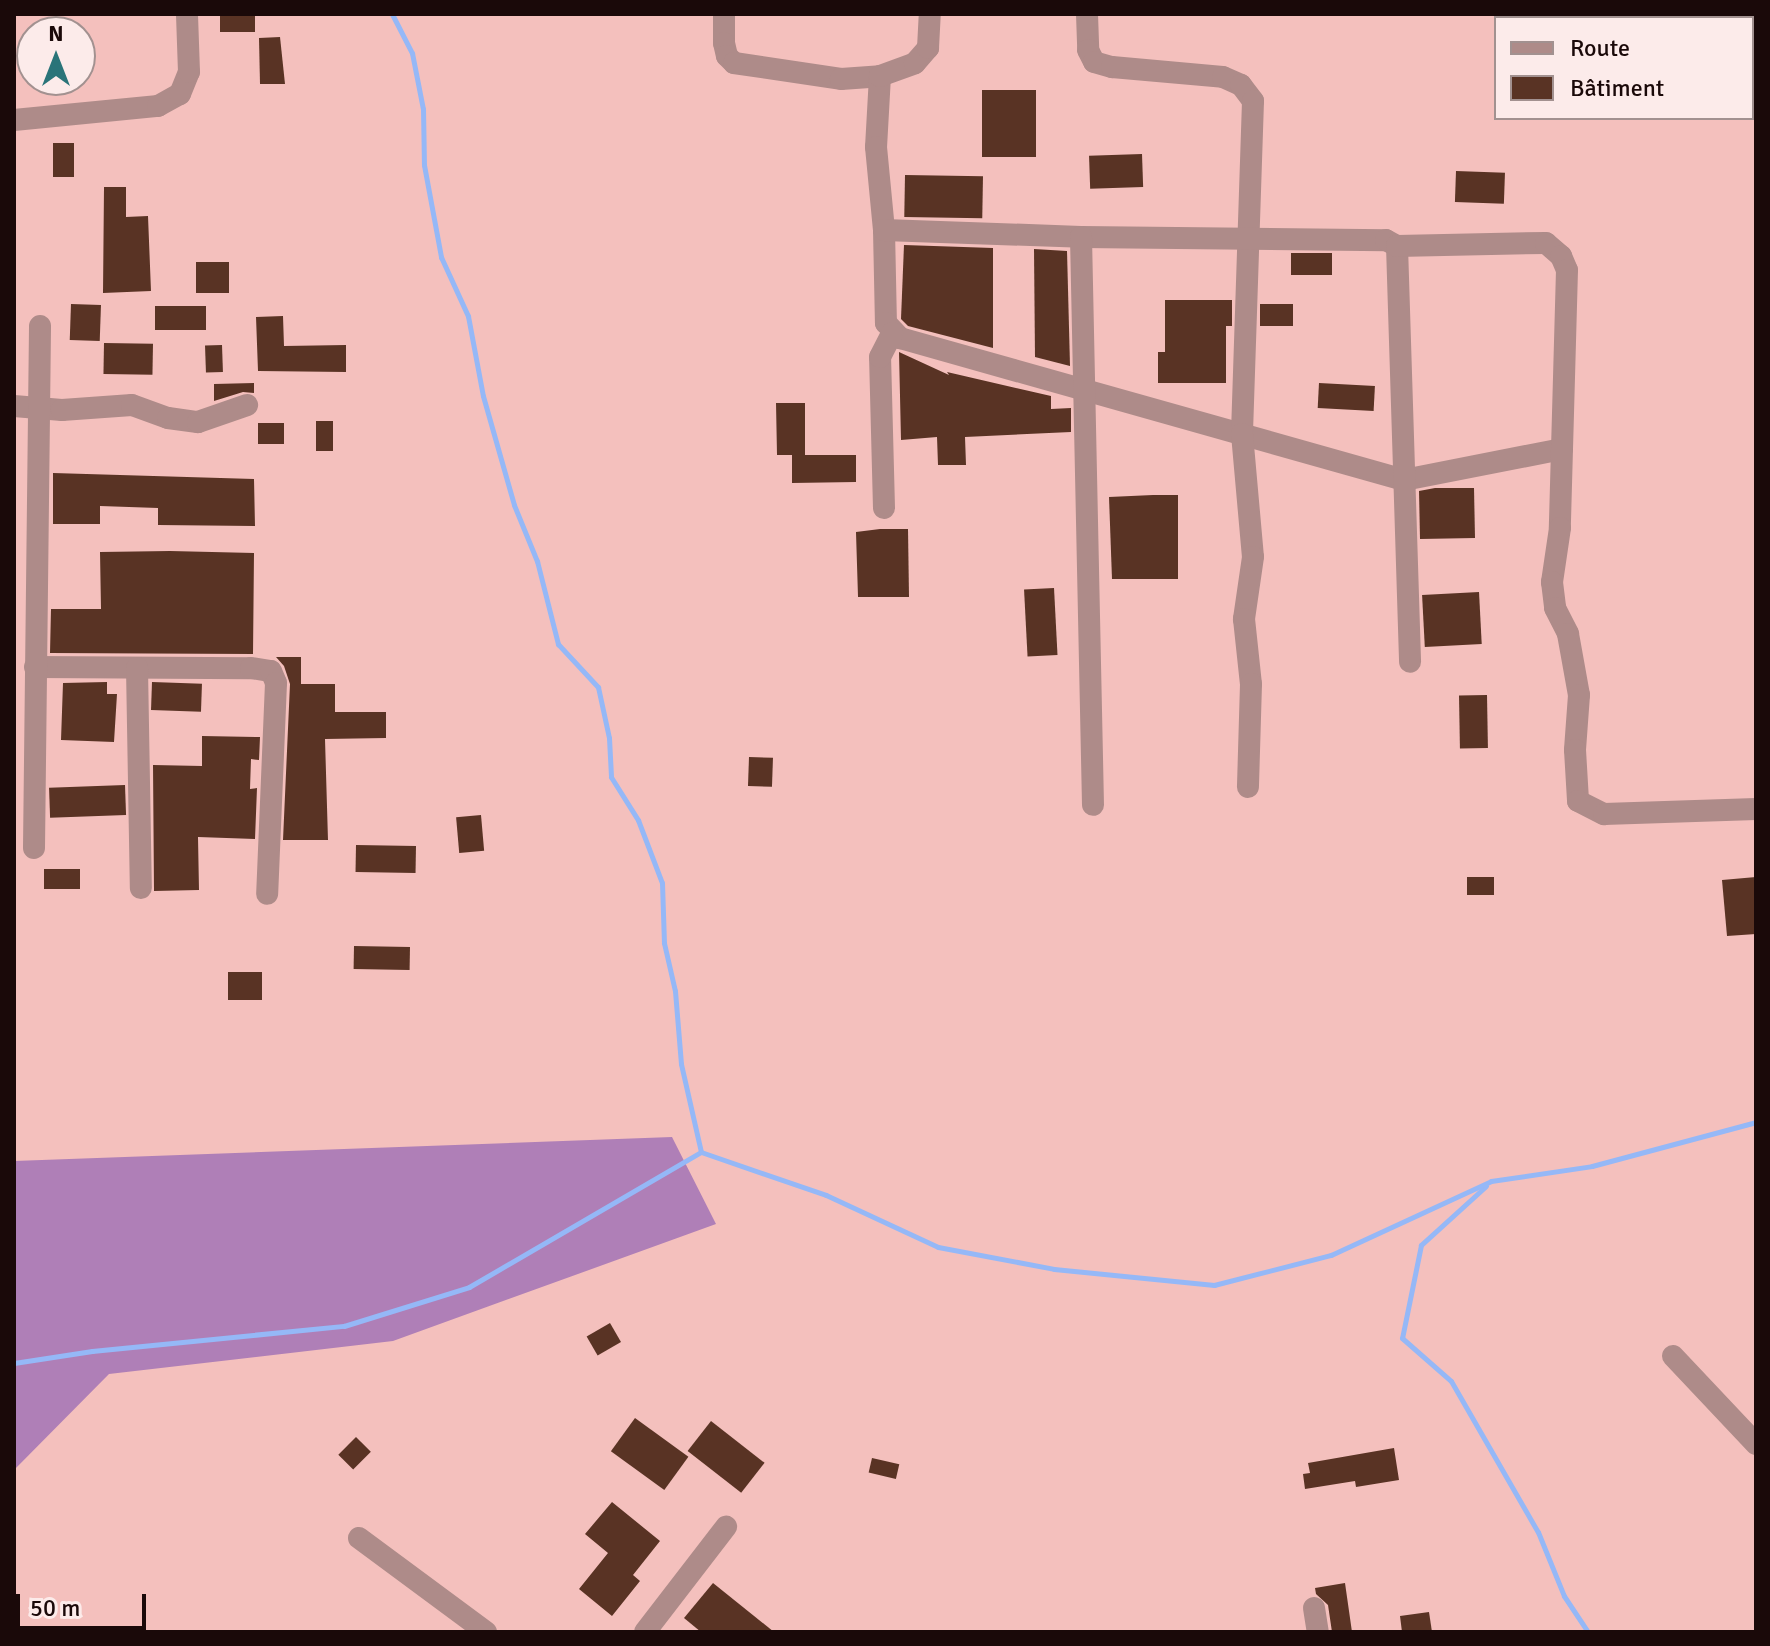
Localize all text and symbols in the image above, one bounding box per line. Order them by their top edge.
north arrow [16,16,96,96]
legend [1494,16,1754,120]
text: N [48,20,64,47]
text: Route [1570,33,1630,63]
text: Bâtiment [1570,73,1664,103]
scale bar [20,1578,150,1628]
text: 50 m [30,1593,80,1623]

